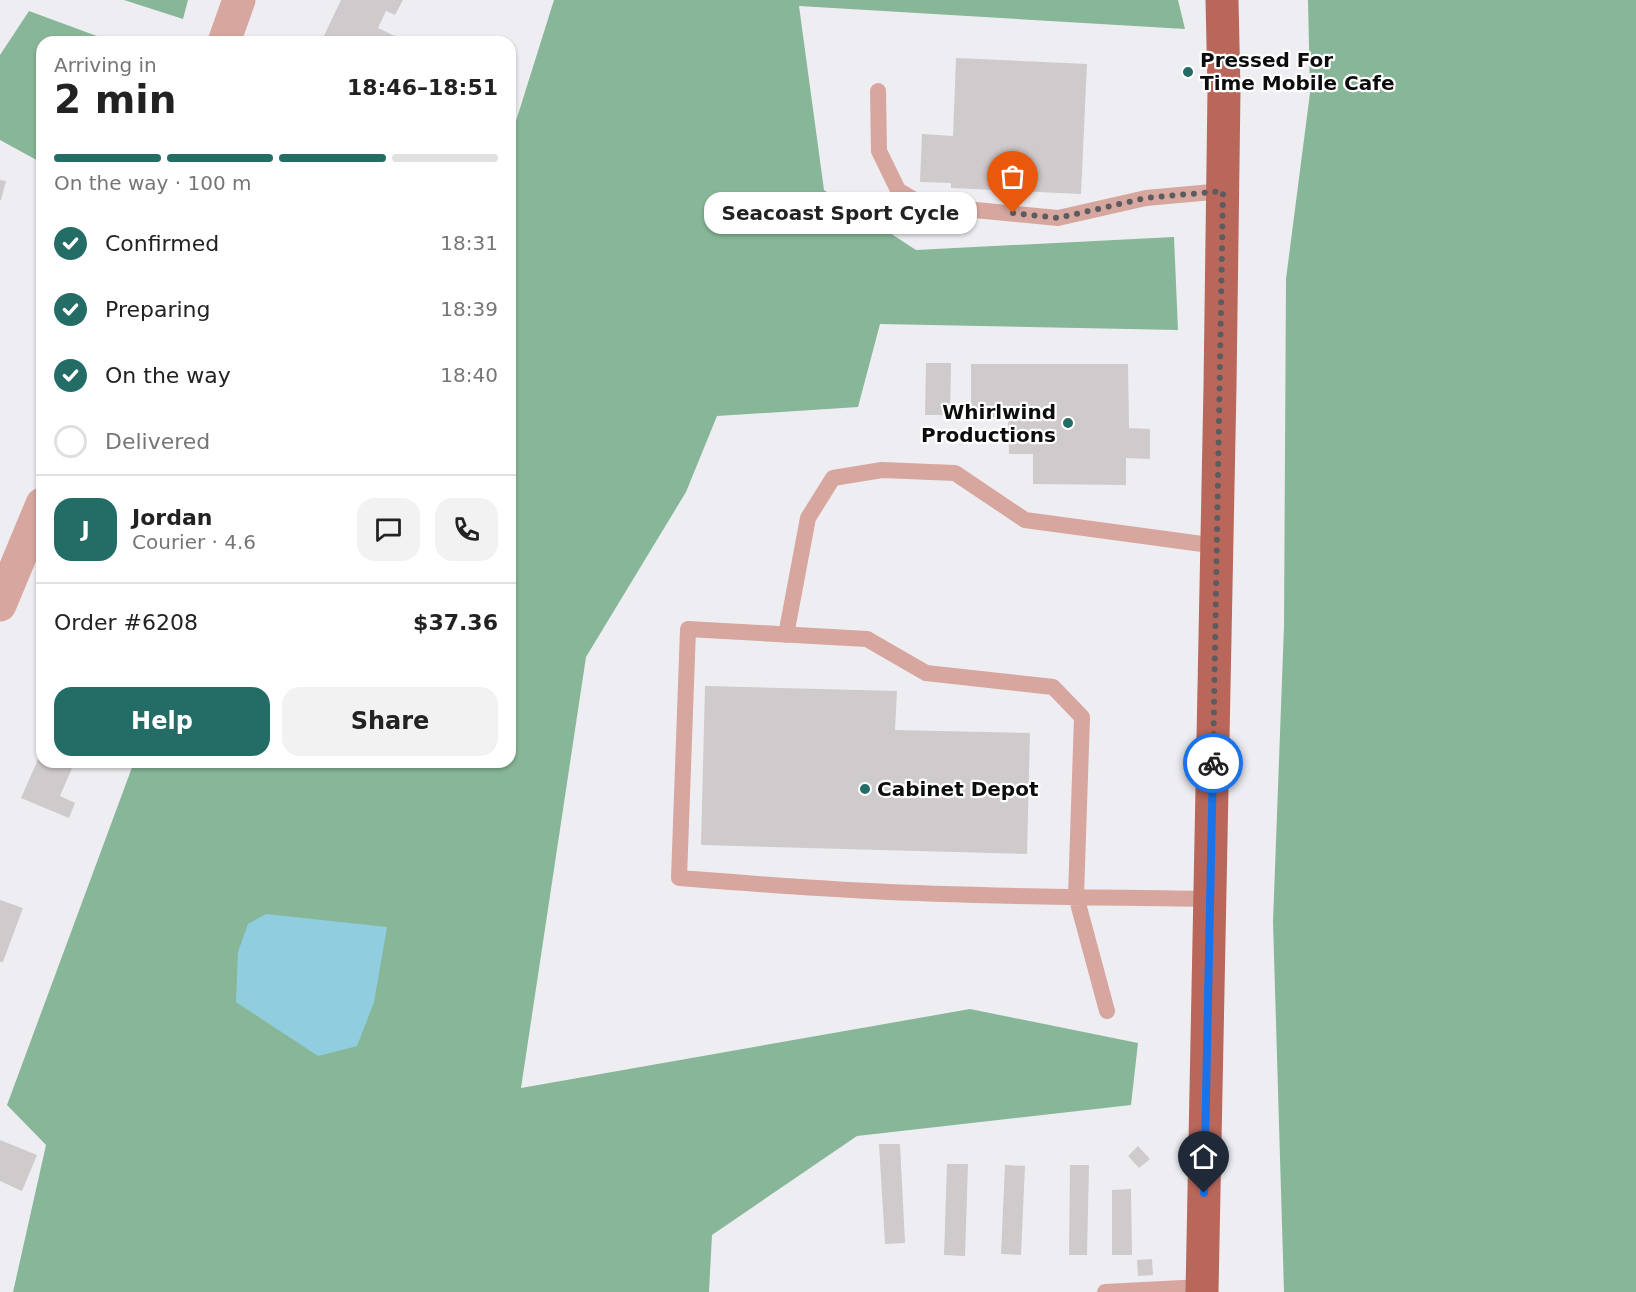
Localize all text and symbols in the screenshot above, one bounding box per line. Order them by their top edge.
place label: Pressed For Time Mobile Cafe [1200,48,1395,95]
text: Arriving in [54,53,157,77]
marker: Pressed For Time Mobile Cafe [1181,65,1195,79]
text: 18:46–18:51 [347,75,498,100]
text: 2 min [54,77,176,122]
pin [987,151,1038,213]
icon: bag [996,160,1029,193]
text: On the way · 100 m [54,171,252,195]
callout: Seacoast Sport Cycle [704,192,977,234]
text: Seacoast Sport Cycle [722,201,959,225]
icon: check [54,227,87,260]
text: Confirmed [105,231,219,256]
text: 18:31 [440,231,498,255]
icon: check [54,293,87,326]
text: Preparing [105,297,211,322]
text: 18:39 [440,297,498,321]
icon: check [54,359,87,392]
text: On the way [105,363,231,388]
text: 18:40 [440,363,498,387]
place label: Whirlwind Productions [921,400,1056,447]
marker: Whirlwind Productions [1061,416,1075,430]
text: Delivered [105,429,210,454]
button: chat [357,498,420,561]
button: phone [435,498,498,561]
text: Jordan [132,505,212,530]
text: J [81,517,90,542]
text: Courier · 4.6 [132,530,256,554]
text: Order #6208 [54,610,198,635]
text: $37.36 [413,610,498,635]
button: Help [54,687,270,756]
button: Share [282,687,498,756]
courier [1183,733,1243,793]
icon: bike [1197,747,1230,780]
place label: Cabinet Depot [877,777,1039,801]
marker: Cabinet Depot [858,782,872,796]
pin [1178,1131,1229,1193]
icon: home [1187,1140,1220,1173]

